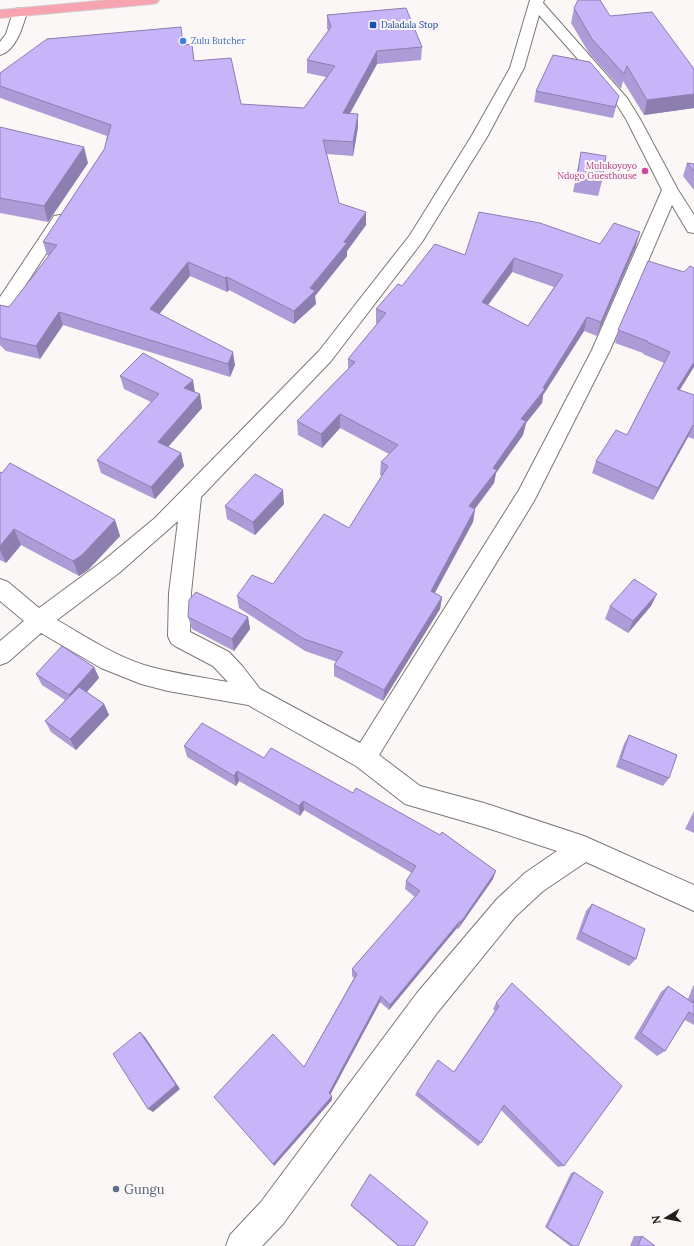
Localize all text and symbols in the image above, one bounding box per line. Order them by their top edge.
place label: Daladala Stop [381,19,438,30]
marker: Daladala Stop [368,20,378,30]
place label: Zulu Butcher [191,35,245,46]
marker: Zulu Butcher [178,36,188,46]
place label: Mulukoyoyo Ndogo Guesthouse [557,160,637,181]
marker: Mulukoyoyo Ndogo Guesthouse [640,166,650,176]
place label: Gungu [124,1181,165,1198]
marker: Gungu [111,1184,121,1194]
north arrow [646,1198,686,1238]
text: N [648,1214,664,1225]

